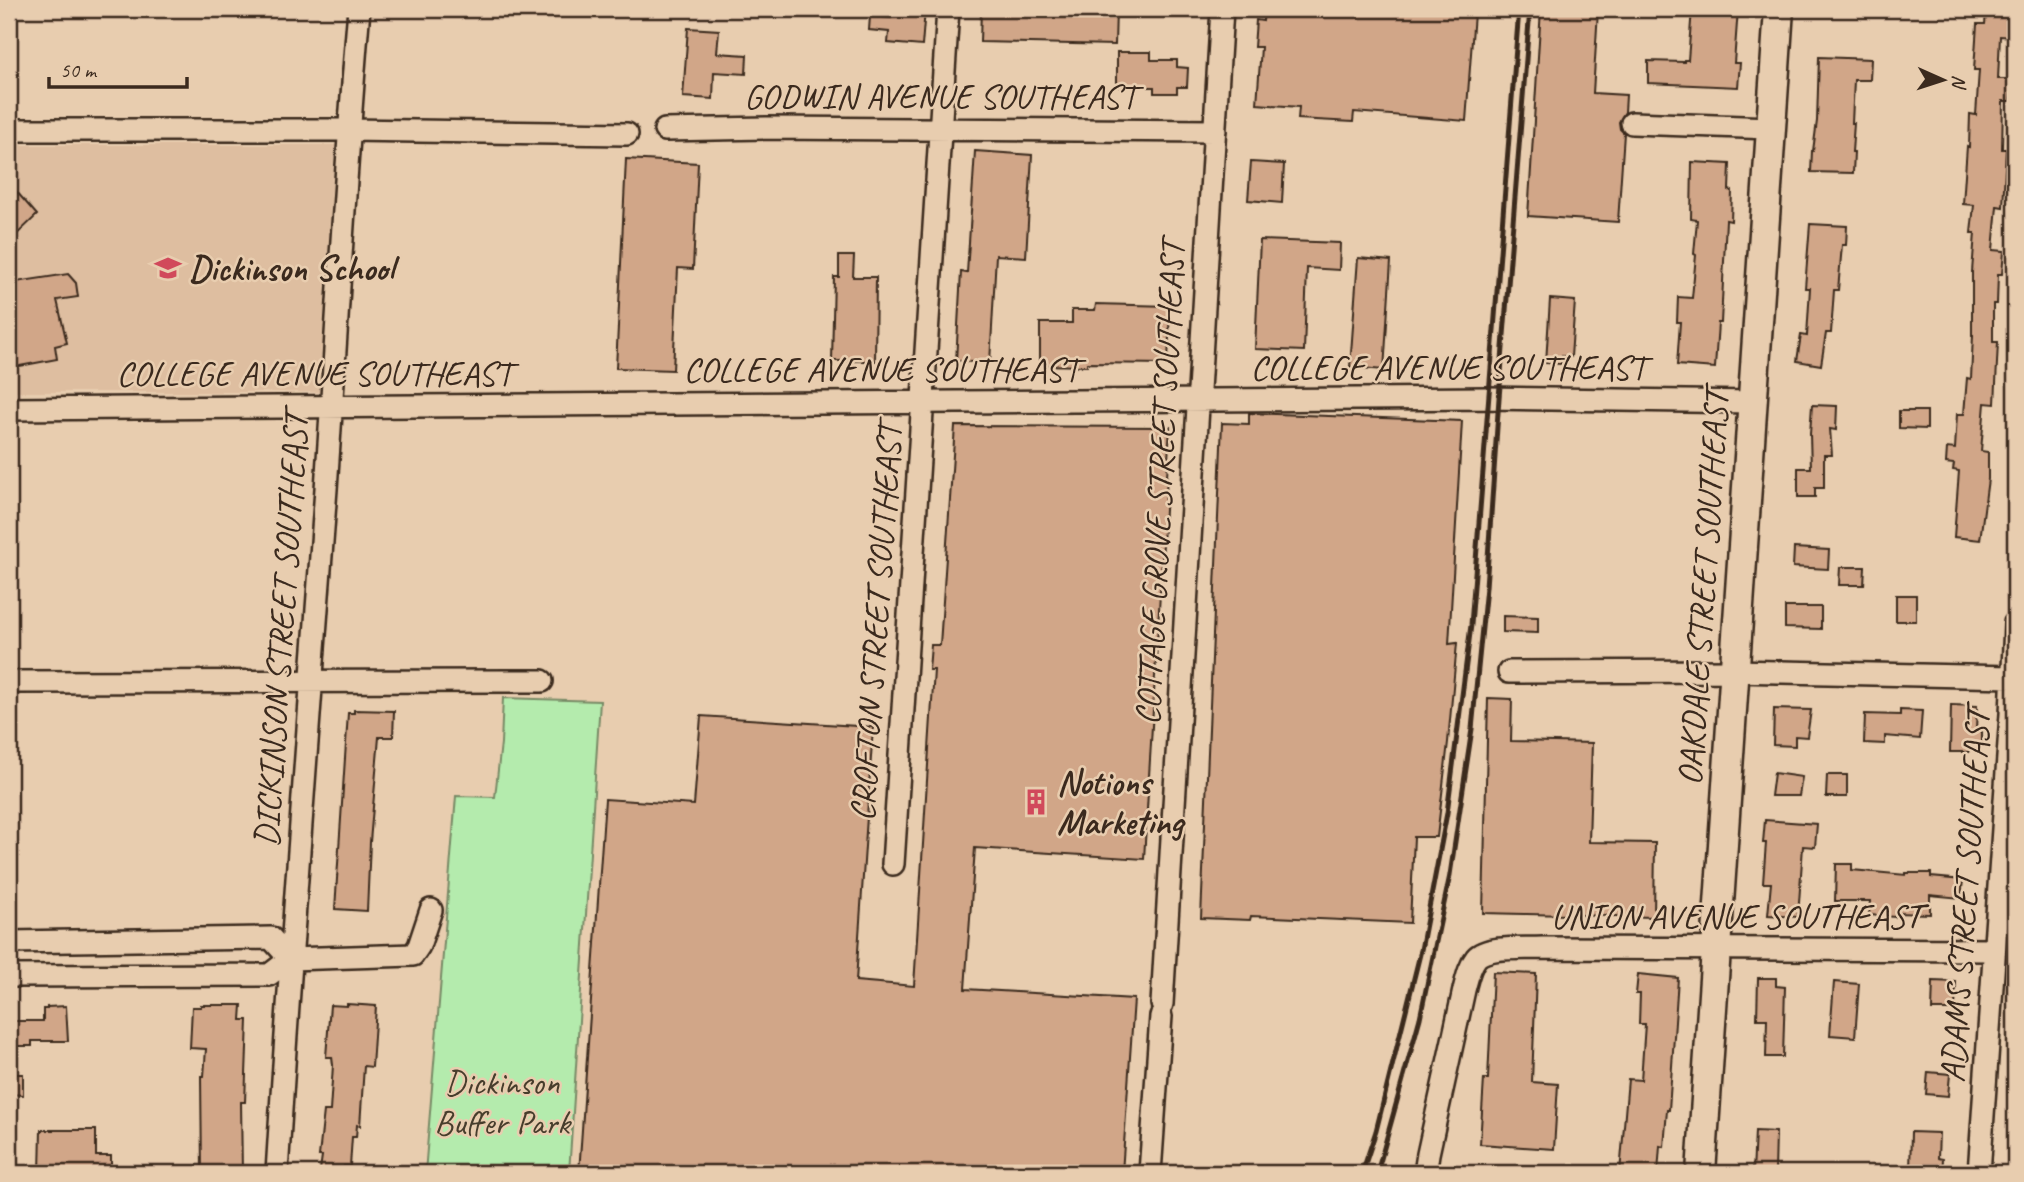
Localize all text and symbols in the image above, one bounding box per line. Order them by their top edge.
scale bar [49,46,187,90]
north arrow [1909,46,1979,116]
text: 50 m [60,57,98,83]
street label: GODWIN AVENUE SOUTHEAST [744,74,1145,119]
text: N [1947,74,1971,91]
street label: COTTAGE GROVE STREET SOUTHEAST [1125,233,1196,726]
place label: Dickinson School [189,246,401,291]
school or university icon: Dickinson School [153,253,183,283]
street label: COLLEGE AVENUE SOUTHEAST [1251,345,1654,390]
street label: COLLEGE AVENUE SOUTHEAST [684,347,1087,392]
street label: COLLEGE AVENUE SOUTHEAST [117,351,520,396]
street label: OAKDALE STREET SOUTHEAST [1667,380,1740,787]
street label: DICKINSON STREET SOUTHEAST [243,403,319,848]
street label: CROFTON STREET SOUTHEAST [840,414,913,823]
street label: ADAMS STREET SOUTHEAST [1930,699,2001,1084]
place label: Notions Marketing [1057,760,1186,845]
building icon: Notions Marketing [1021,787,1051,817]
street label: UNION AVENUE SOUTHEAST [1551,894,1930,939]
park label: Dickinson Buffer Park [434,1060,572,1145]

